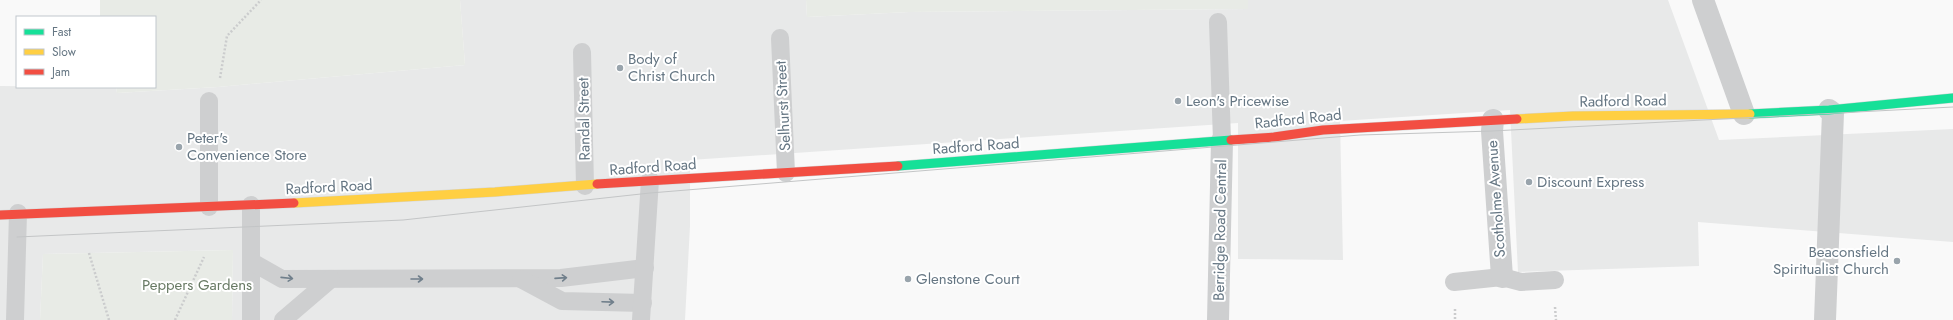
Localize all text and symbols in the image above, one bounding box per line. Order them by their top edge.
legend [16,16,156,88]
text: Fast [52,23,71,41]
text: Slow [52,43,77,61]
place label: Body of Christ Church [628,48,715,87]
street label: Selhurst Street [770,60,796,152]
text: Jam [50,63,70,81]
marker: Body of Christ Church [615,63,625,73]
street label: Randal Street [572,77,596,161]
street label: Radford Road [1579,89,1667,113]
place label: Leon's Pricewise [1186,90,1289,112]
marker: Leon's Pricewise [1173,96,1183,106]
street label: Radford Road [1253,104,1343,134]
place label: Peter's Convenience Store [187,127,307,166]
street label: Radford Road [932,132,1020,160]
street label: Scotholme Avenue [1481,139,1511,258]
marker: Peter's Convenience Store [174,142,184,152]
street label: Radford Road [609,153,697,181]
street label: Berridge Road Central [1208,159,1232,301]
place label: Discount Express [1537,171,1644,193]
street label: Radford Road [285,174,373,200]
marker: Discount Express [1524,177,1534,187]
place label: Beaconsfield Spiritualist Church [1773,241,1889,280]
marker: Beaconsfield Spiritualist Church [1892,256,1902,266]
place label: Glenstone Court [916,268,1020,290]
park label: Peppers Gardens [142,274,252,296]
one-way arrow [554,274,567,282]
marker: Glenstone Court [903,274,913,284]
one-way arrow [280,275,293,282]
one-way arrow [410,275,423,283]
one-way arrow [601,298,614,306]

